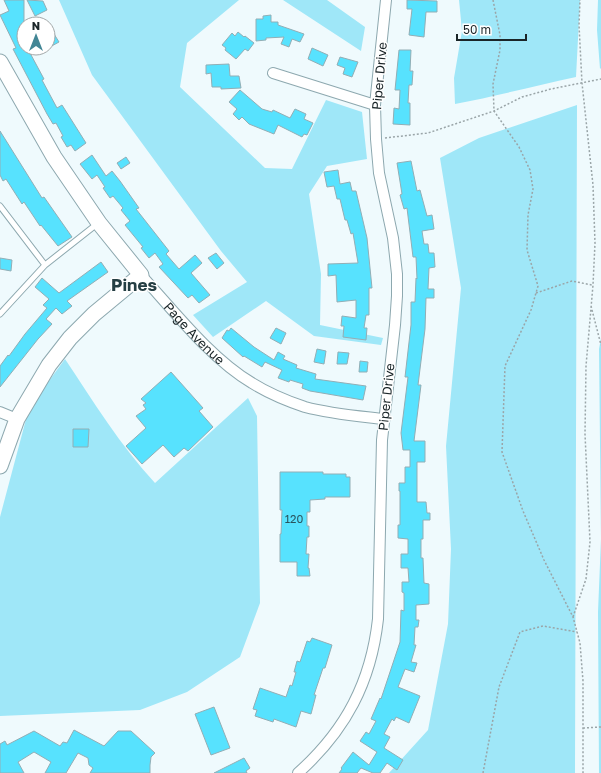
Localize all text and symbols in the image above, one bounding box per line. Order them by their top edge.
north arrow [16,16,56,56]
scale bar [457,16,526,42]
text: N [32,19,40,32]
text: 50 m [463,22,491,37]
street label: Piper Drive [368,41,390,111]
district label: Pines [111,274,157,295]
street label: Page Avenue [161,299,228,368]
street label: Piper Drive [374,362,398,432]
house number: 120 [285,512,303,525]

